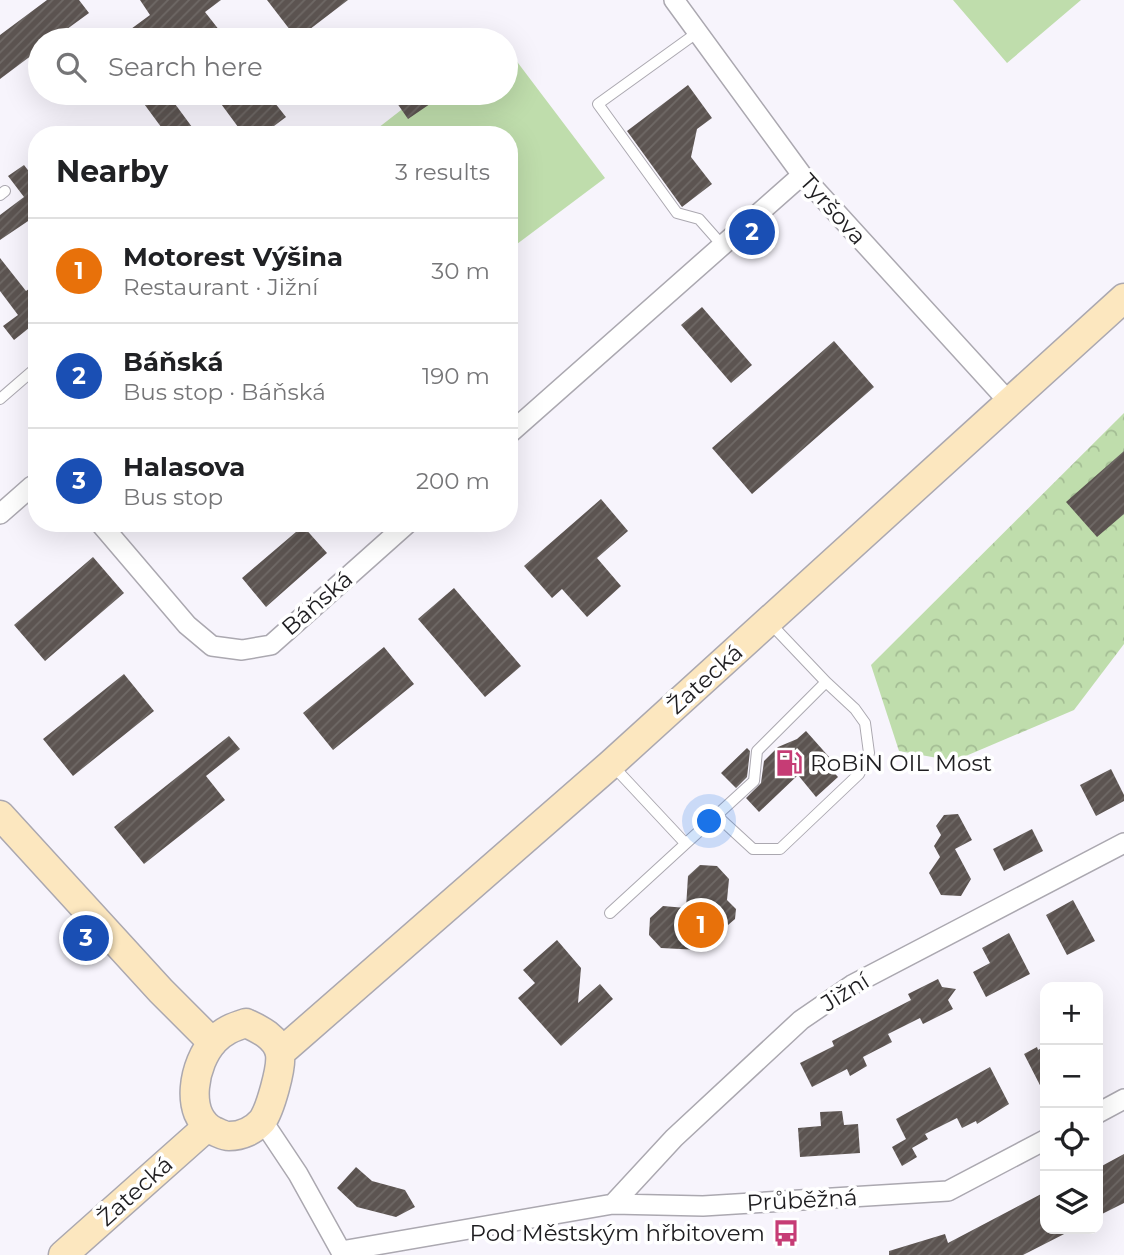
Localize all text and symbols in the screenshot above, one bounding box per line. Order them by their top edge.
search box [28,28,518,105]
icon: search [52,48,90,86]
text: Search here [108,51,263,83]
text: Nearby [56,153,168,190]
text: 3 results [395,158,490,186]
street label: Tyršova [794,168,872,250]
pin: 2 [729,206,775,258]
text: Motorest Výšina [123,241,343,273]
text: 1 [74,257,84,285]
text: 30 m [431,257,490,285]
text: Restaurant · Jižní [123,273,318,301]
text: Báňská [123,346,224,378]
text: 2 [72,362,86,390]
text: 190 m [422,362,490,390]
text: Bus stop · Báňská [123,378,326,406]
text: Halasova [123,451,245,483]
text: 3 [72,467,86,495]
text: 200 m [416,467,490,495]
text: Bus stop [123,483,223,511]
street label: Báňská [276,565,358,641]
street label: Žatecká [662,638,748,720]
fuel station icon: RoBiN OIL Most [774,748,804,778]
place label: RoBiN OIL Most [810,749,992,777]
your location [692,804,726,838]
pin: 1 [678,899,724,951]
pin: 3 [63,912,109,964]
street label: Jižní [815,966,875,1018]
map controls [1040,982,1103,1234]
button: + [1040,982,1103,1045]
button: − [1040,1045,1103,1108]
button: locate [1040,1108,1103,1171]
street label: Žatecká [92,1150,178,1232]
button: layers [1040,1171,1103,1234]
street label: Průběžná [746,1183,858,1217]
bus stop icon: Pod Městským hřbitovem [771,1218,801,1248]
place label: Pod Městským hřbitovem [469,1219,765,1247]

